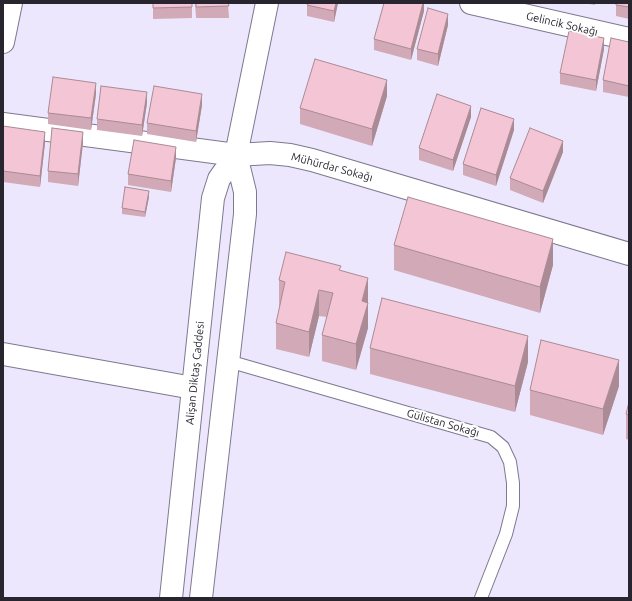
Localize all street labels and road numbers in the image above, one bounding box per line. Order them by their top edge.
street label: Gelincik Sokağı [525,9,599,39]
street label: Mühürdar Sokağı [290,150,374,184]
street label: Alişan Diktaş Caddesi [183,321,207,425]
street label: Gülistan Sokağı [405,406,481,440]

